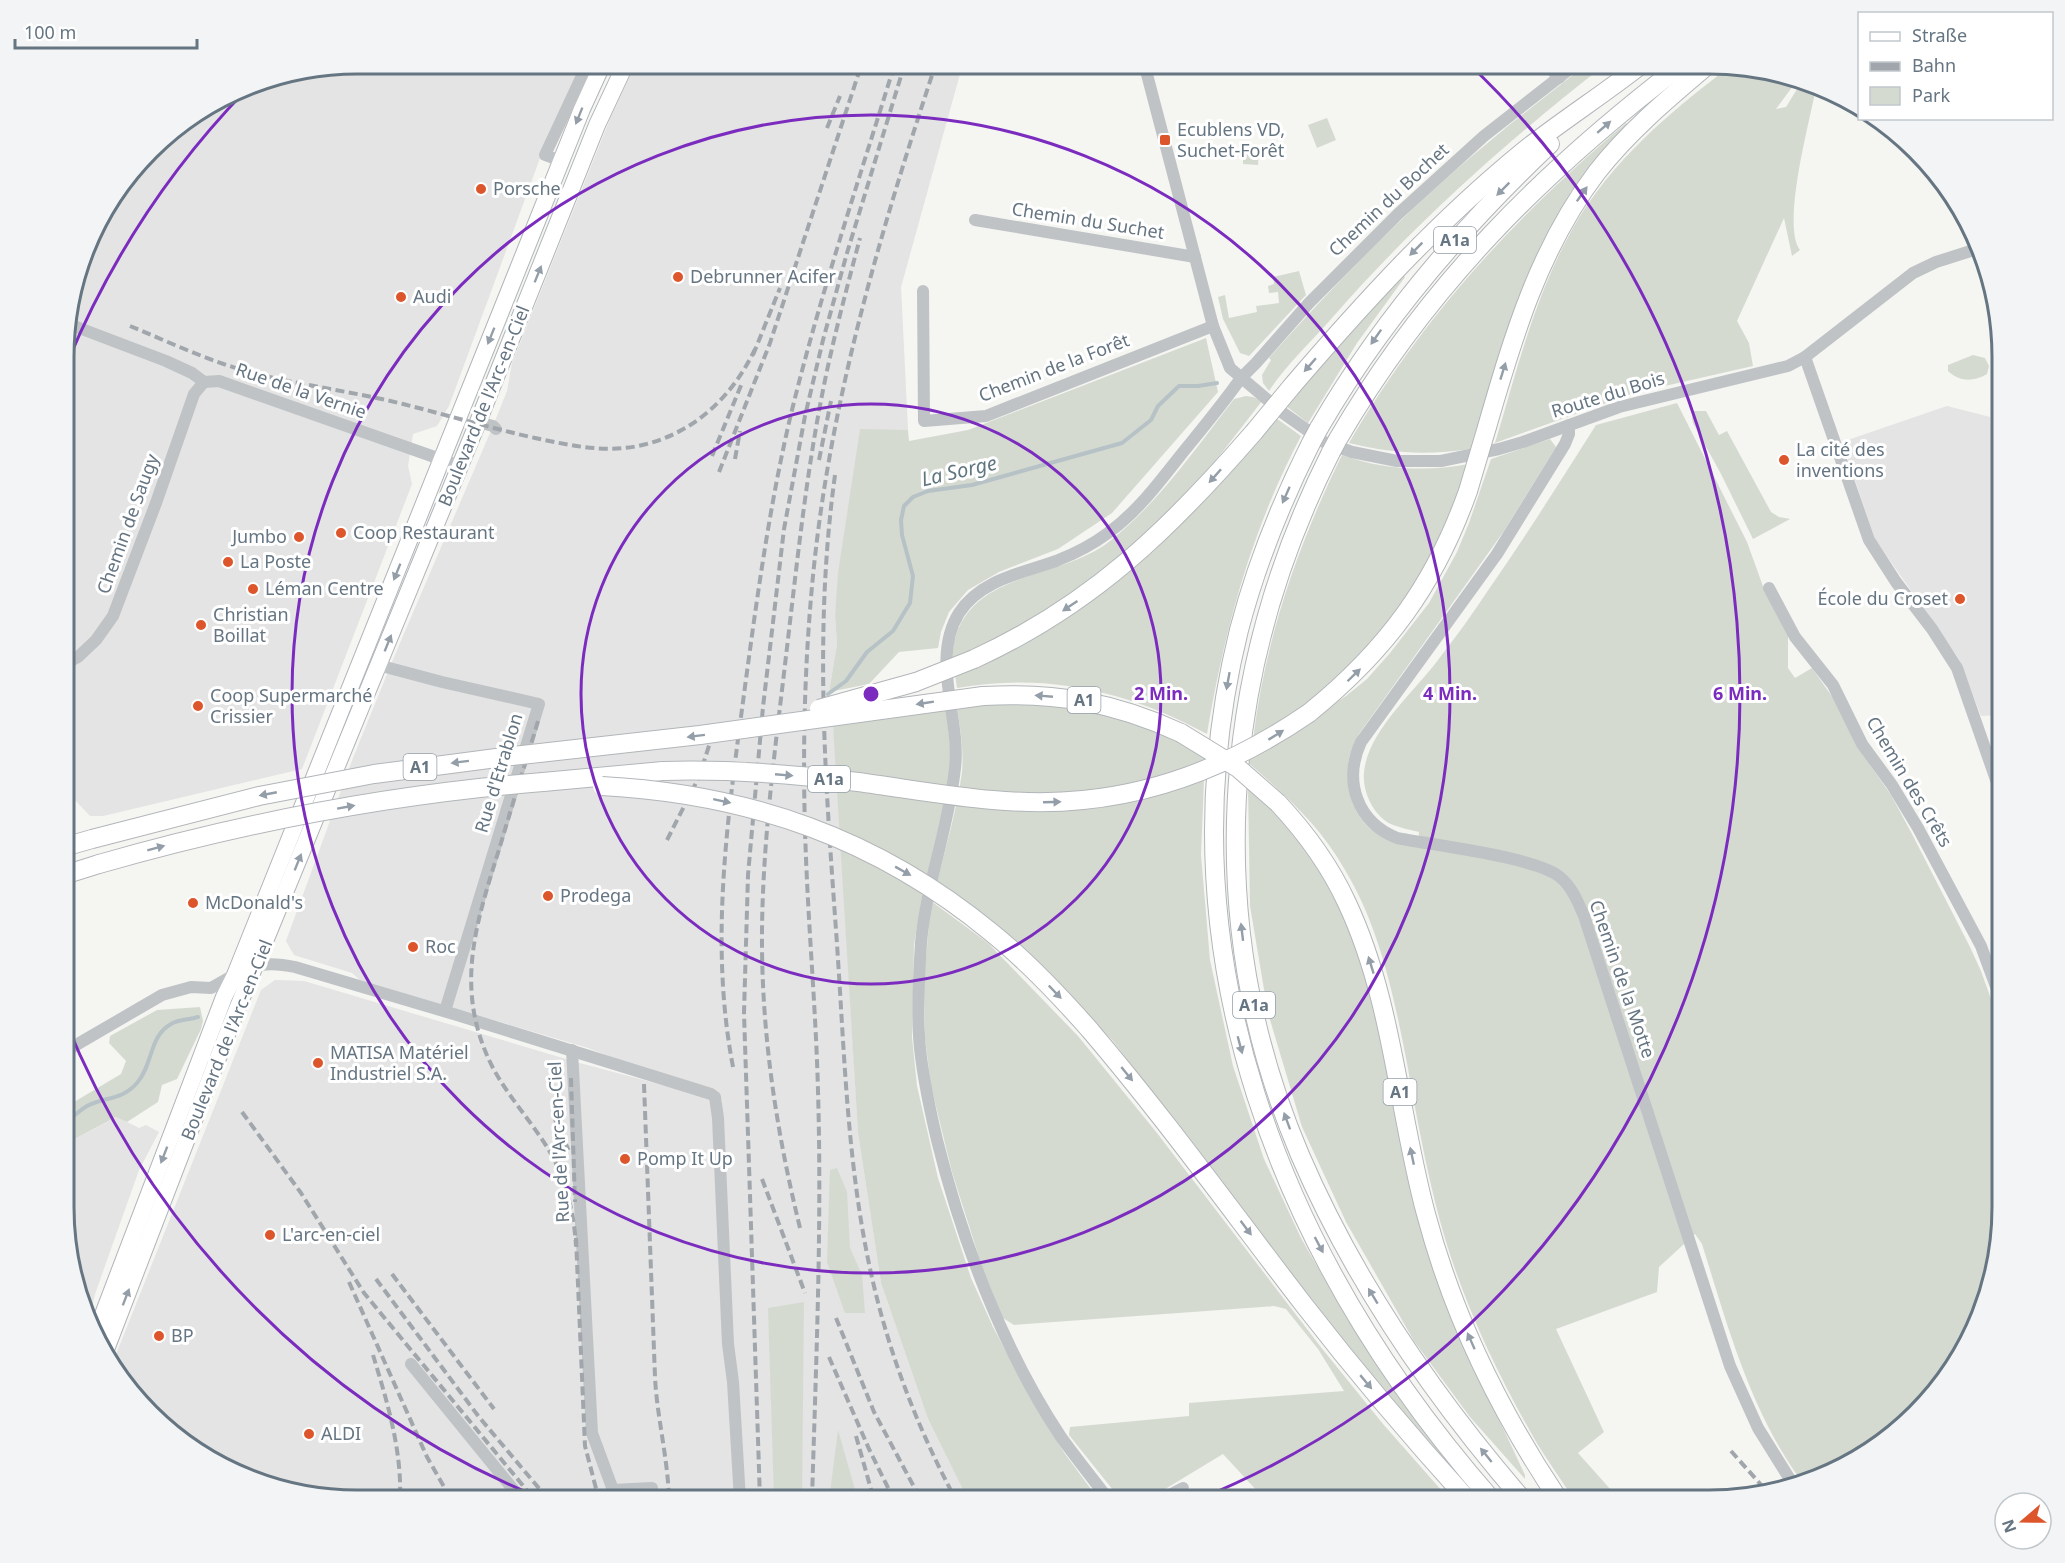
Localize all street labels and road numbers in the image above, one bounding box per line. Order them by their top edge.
street label: Chemin du Bochet [1323,137,1454,261]
street label: Chemin du Suchet [1010,196,1167,244]
road number: A1a [1434,227,1476,253]
street label: Boulevard de l'Arc-en-Ciel [432,302,534,510]
street label: Chemin de la Forêt [975,327,1133,407]
street label: Rue de la Vernie [233,357,370,424]
street label: Route du Bois [1548,365,1667,423]
street label: Chemin de Saugy [91,450,164,597]
road number: A1 [1068,687,1100,713]
street label: Rue d'Etrablon [468,710,528,835]
street label: Chemin des Crêts [1861,712,1958,851]
road number: A1 [404,754,436,780]
road number: A1a [808,766,850,792]
street label: Chemin de la Motte [1585,896,1661,1061]
street label: Boulevard de l'Arc-en-Ciel [175,936,277,1144]
road number: A1a [1233,992,1275,1018]
street label: Rue de l'Arc-en-Ciel [542,1061,574,1223]
road number: A1 [1384,1079,1416,1105]

